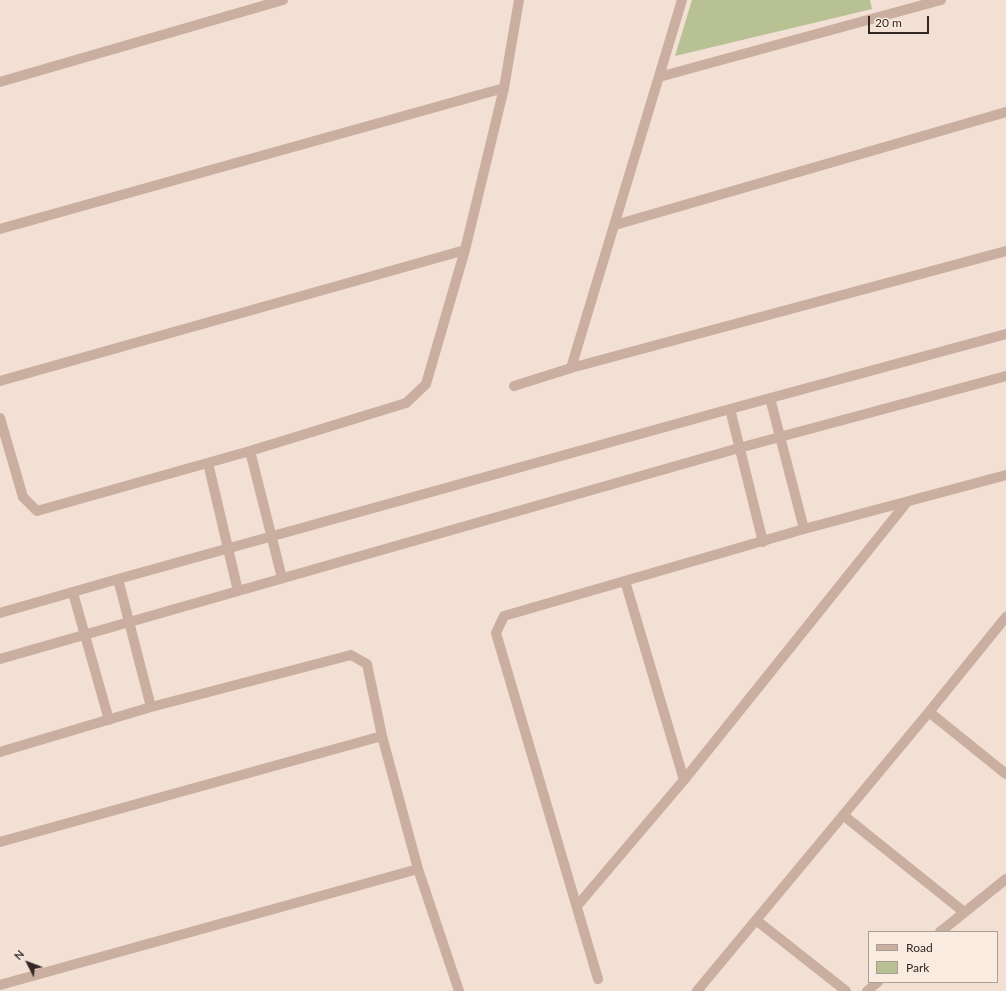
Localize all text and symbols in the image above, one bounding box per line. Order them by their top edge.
scale bar [870,8,931,34]
text: 20 m [875,15,902,30]
legend [868,931,998,983]
text: Road [906,940,933,955]
north arrow [8,943,48,983]
text: N [11,947,26,962]
text: Park [906,960,929,975]

